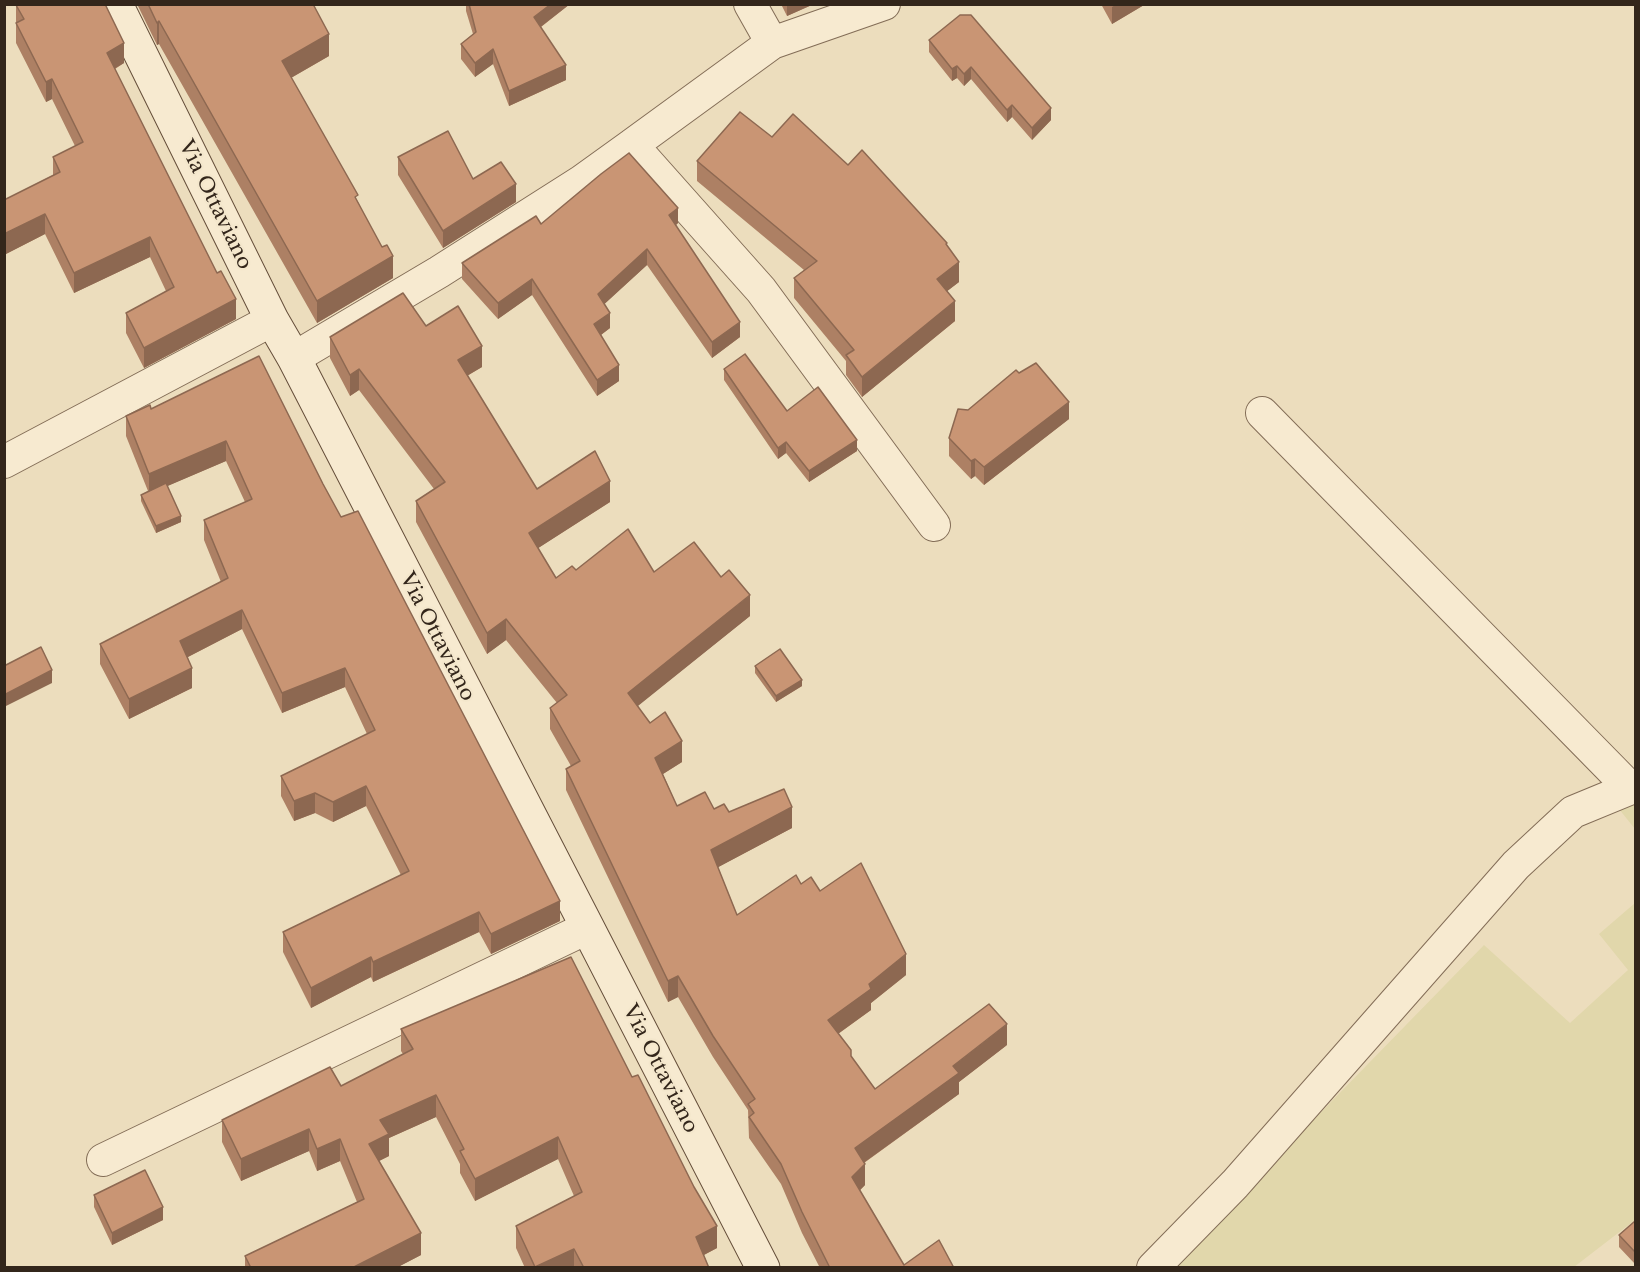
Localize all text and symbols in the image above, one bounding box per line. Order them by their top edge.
street label: Via Ottaviano [173,136,257,274]
street label: Via Ottaviano [394,569,480,705]
street label: Via Ottaviano [617,1001,703,1137]

